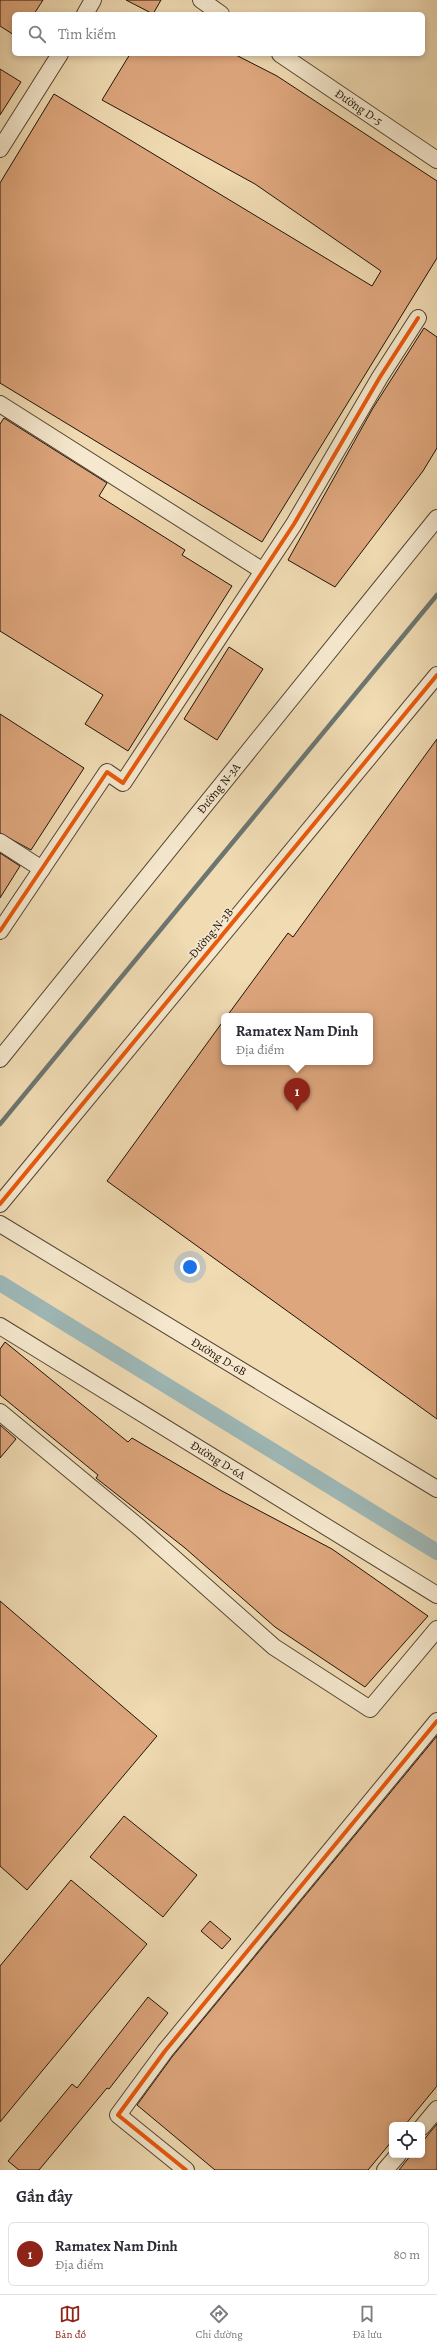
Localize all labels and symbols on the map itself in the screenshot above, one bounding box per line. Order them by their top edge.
street label: Đường D-5 [332,85,386,129]
street label: Đường N-3A [193,759,245,817]
street label: Đường N-3B [185,904,237,962]
pin: 1 [284,1078,310,1111]
your location [180,1257,200,1277]
street label: Đường D-6B [188,1334,250,1380]
street label: Đường D-6A [187,1437,249,1484]

